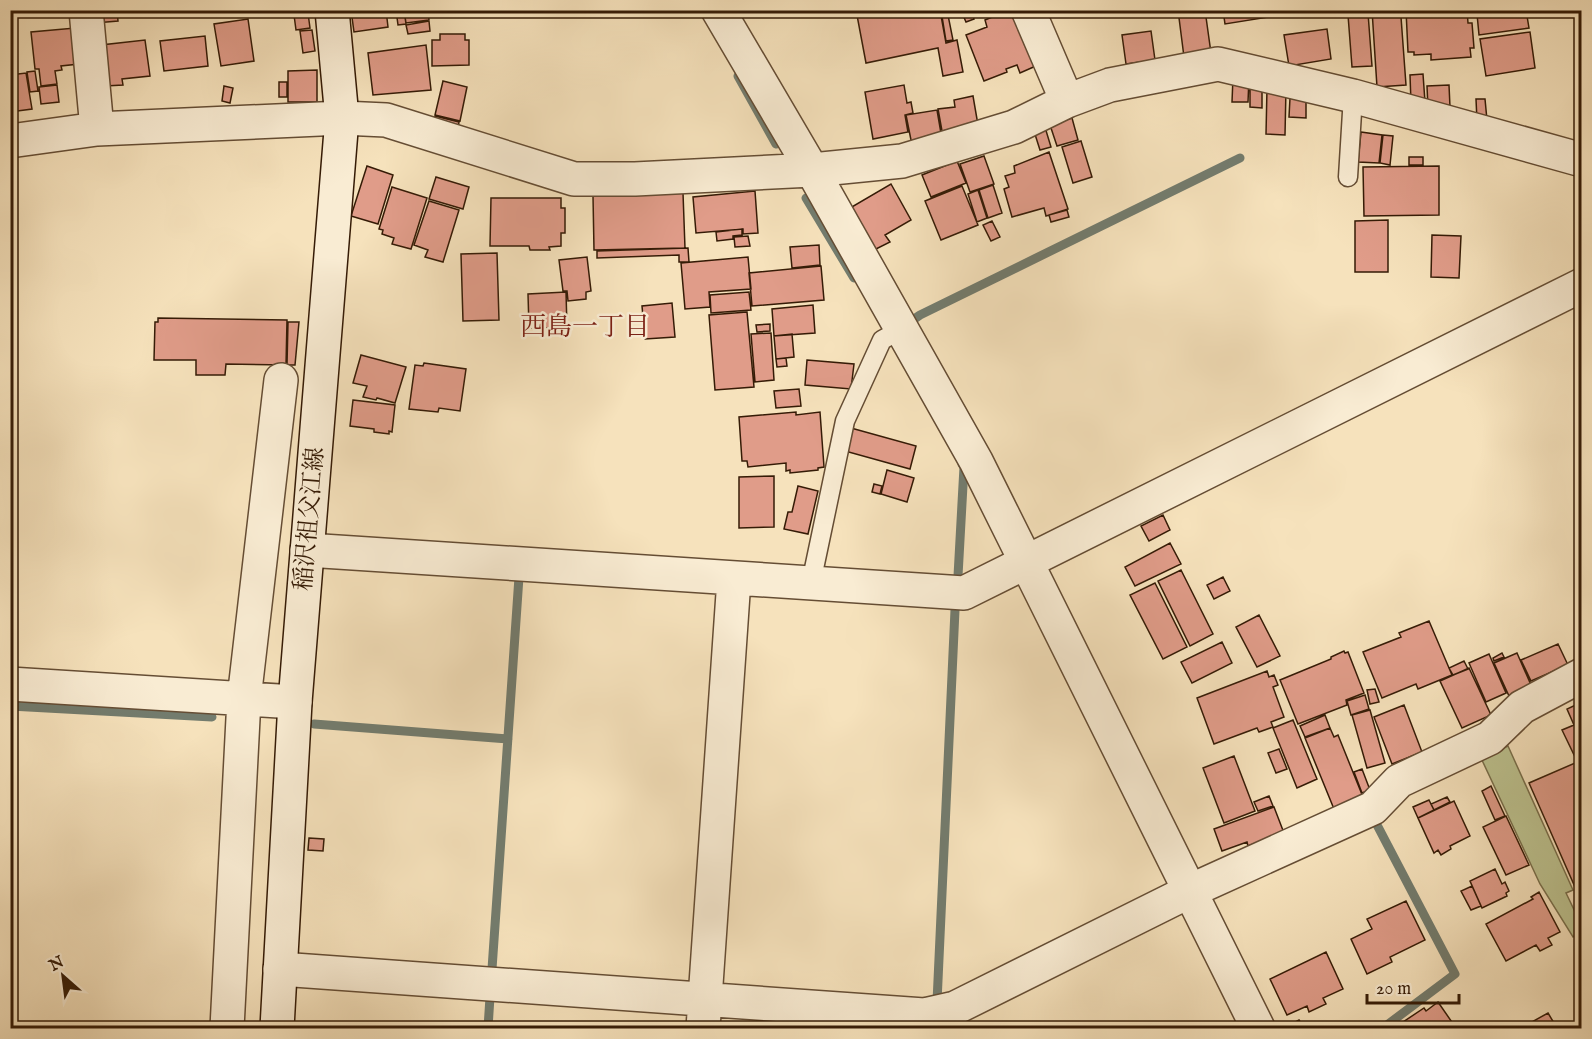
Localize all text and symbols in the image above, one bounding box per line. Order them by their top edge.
district label: 西島一丁目 [520,311,650,344]
street label: 稲沢祖父江線 [288,446,332,592]
north arrow [33,946,93,1006]
text: N [45,952,68,977]
scale bar [1367,967,1458,1005]
text: 20 m [1376,978,1411,1001]

